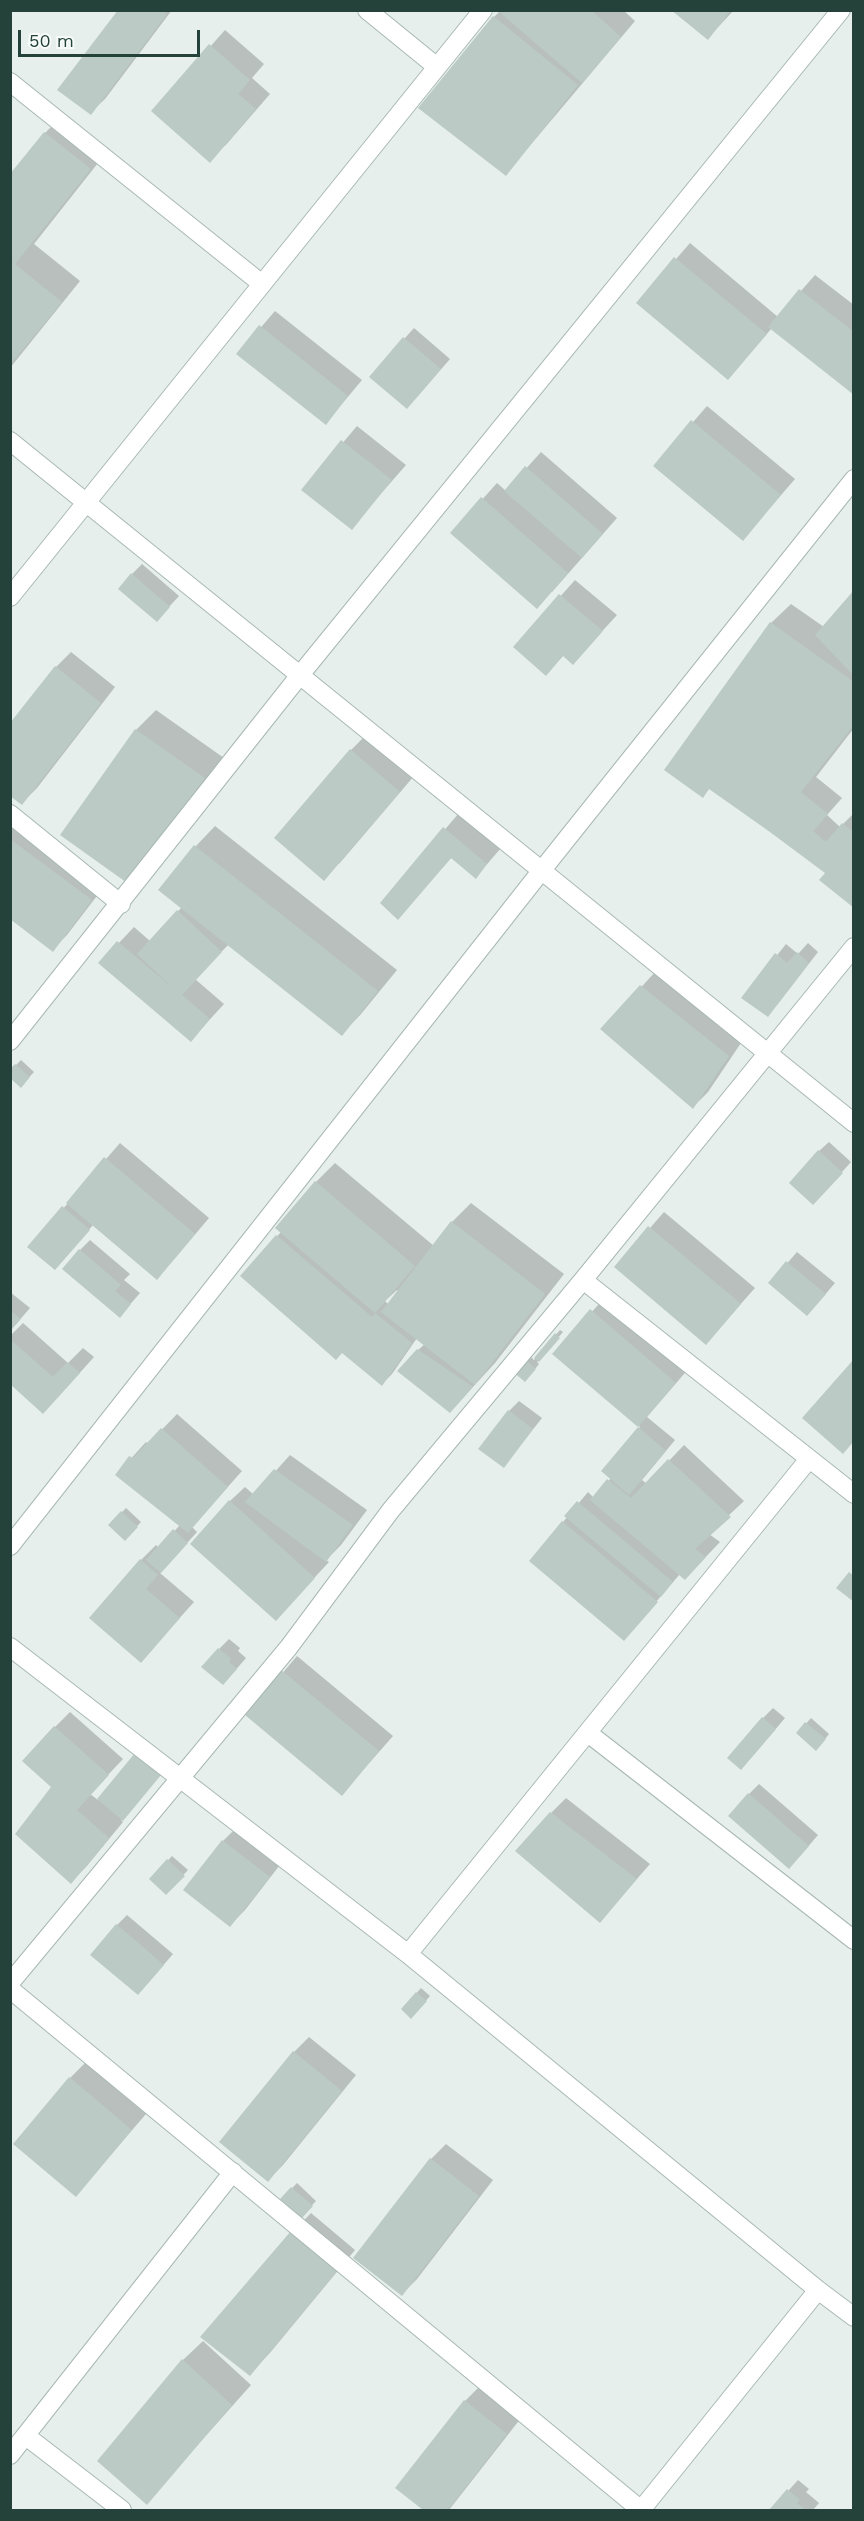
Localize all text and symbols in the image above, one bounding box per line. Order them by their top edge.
scale bar [21,18,202,56]
text: 50 m [29,30,74,51]

